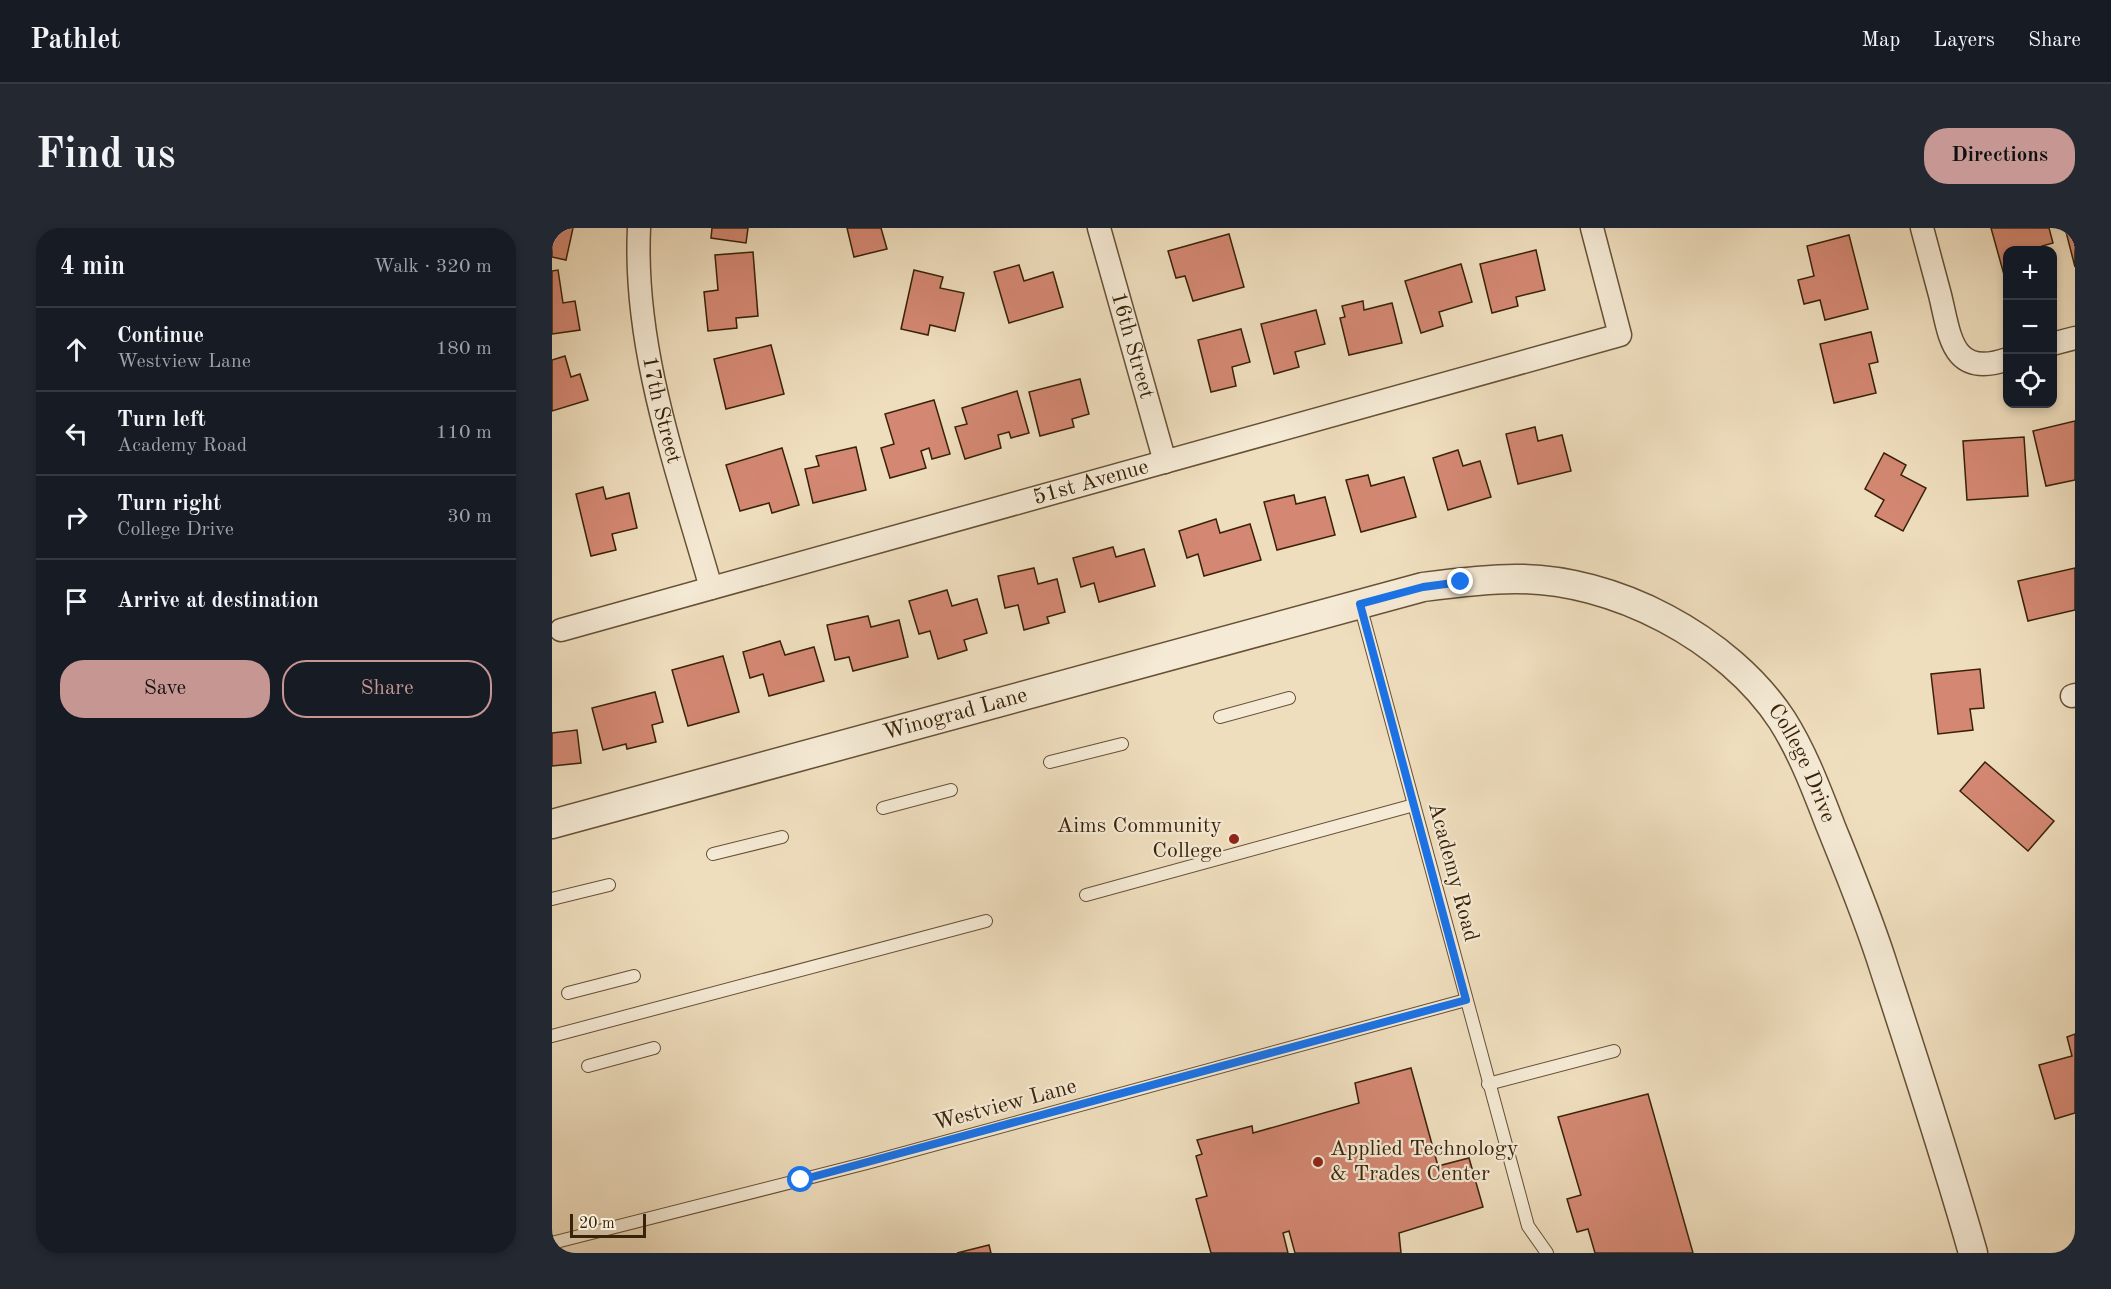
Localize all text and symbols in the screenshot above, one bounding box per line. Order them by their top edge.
text: Pathlet [30,27,121,55]
text: Map [1861,30,1900,51]
text: Layers [1933,30,1995,51]
text: Share [2028,30,2081,51]
button: Directions [1924,128,2075,184]
text: Find us [36,135,175,177]
map controls [2003,246,2057,408]
button: + [2003,246,2057,300]
text: 4 min [60,254,125,280]
text: Walk · 320 m [373,257,492,277]
street label: 16th Street [1107,290,1158,401]
button: − [2003,300,2057,354]
text: Continue [117,325,204,347]
icon: ahead [60,333,93,366]
text: 180 m [436,339,492,359]
text: Westview Lane [117,352,251,372]
street label: 17th Street [638,354,685,466]
button: locate [2003,354,2057,408]
text: Turn left [117,409,206,431]
icon: left [60,417,93,450]
text: 110 m [436,423,492,443]
text: Academy Road [117,436,247,456]
street label: 51st Avenue [1031,456,1151,509]
text: Turn right [117,493,221,515]
icon: right [60,501,93,534]
text: 30 m [447,507,492,527]
text: College Drive [117,520,234,540]
route end [1447,568,1473,594]
icon: arrive [60,585,93,618]
text: Arrive at destination [117,590,319,612]
button: Save [60,660,270,718]
button: Share [282,660,492,718]
street label: Winograd Lane [881,684,1030,744]
street label: College Drive [1764,700,1839,826]
street label: Academy Road [1424,800,1482,944]
place label: Aims Community College [1057,815,1222,862]
marker: Aims Community College [1227,832,1241,846]
street label: Westview Lane [931,1075,1079,1135]
place label: Applied Technology & Trades Center [1330,1138,1519,1185]
marker: Applied Technology & Trades Center [1311,1155,1325,1169]
route start [787,1166,813,1192]
scale bar [570,1211,646,1238]
text: 20 m [579,1216,615,1232]

